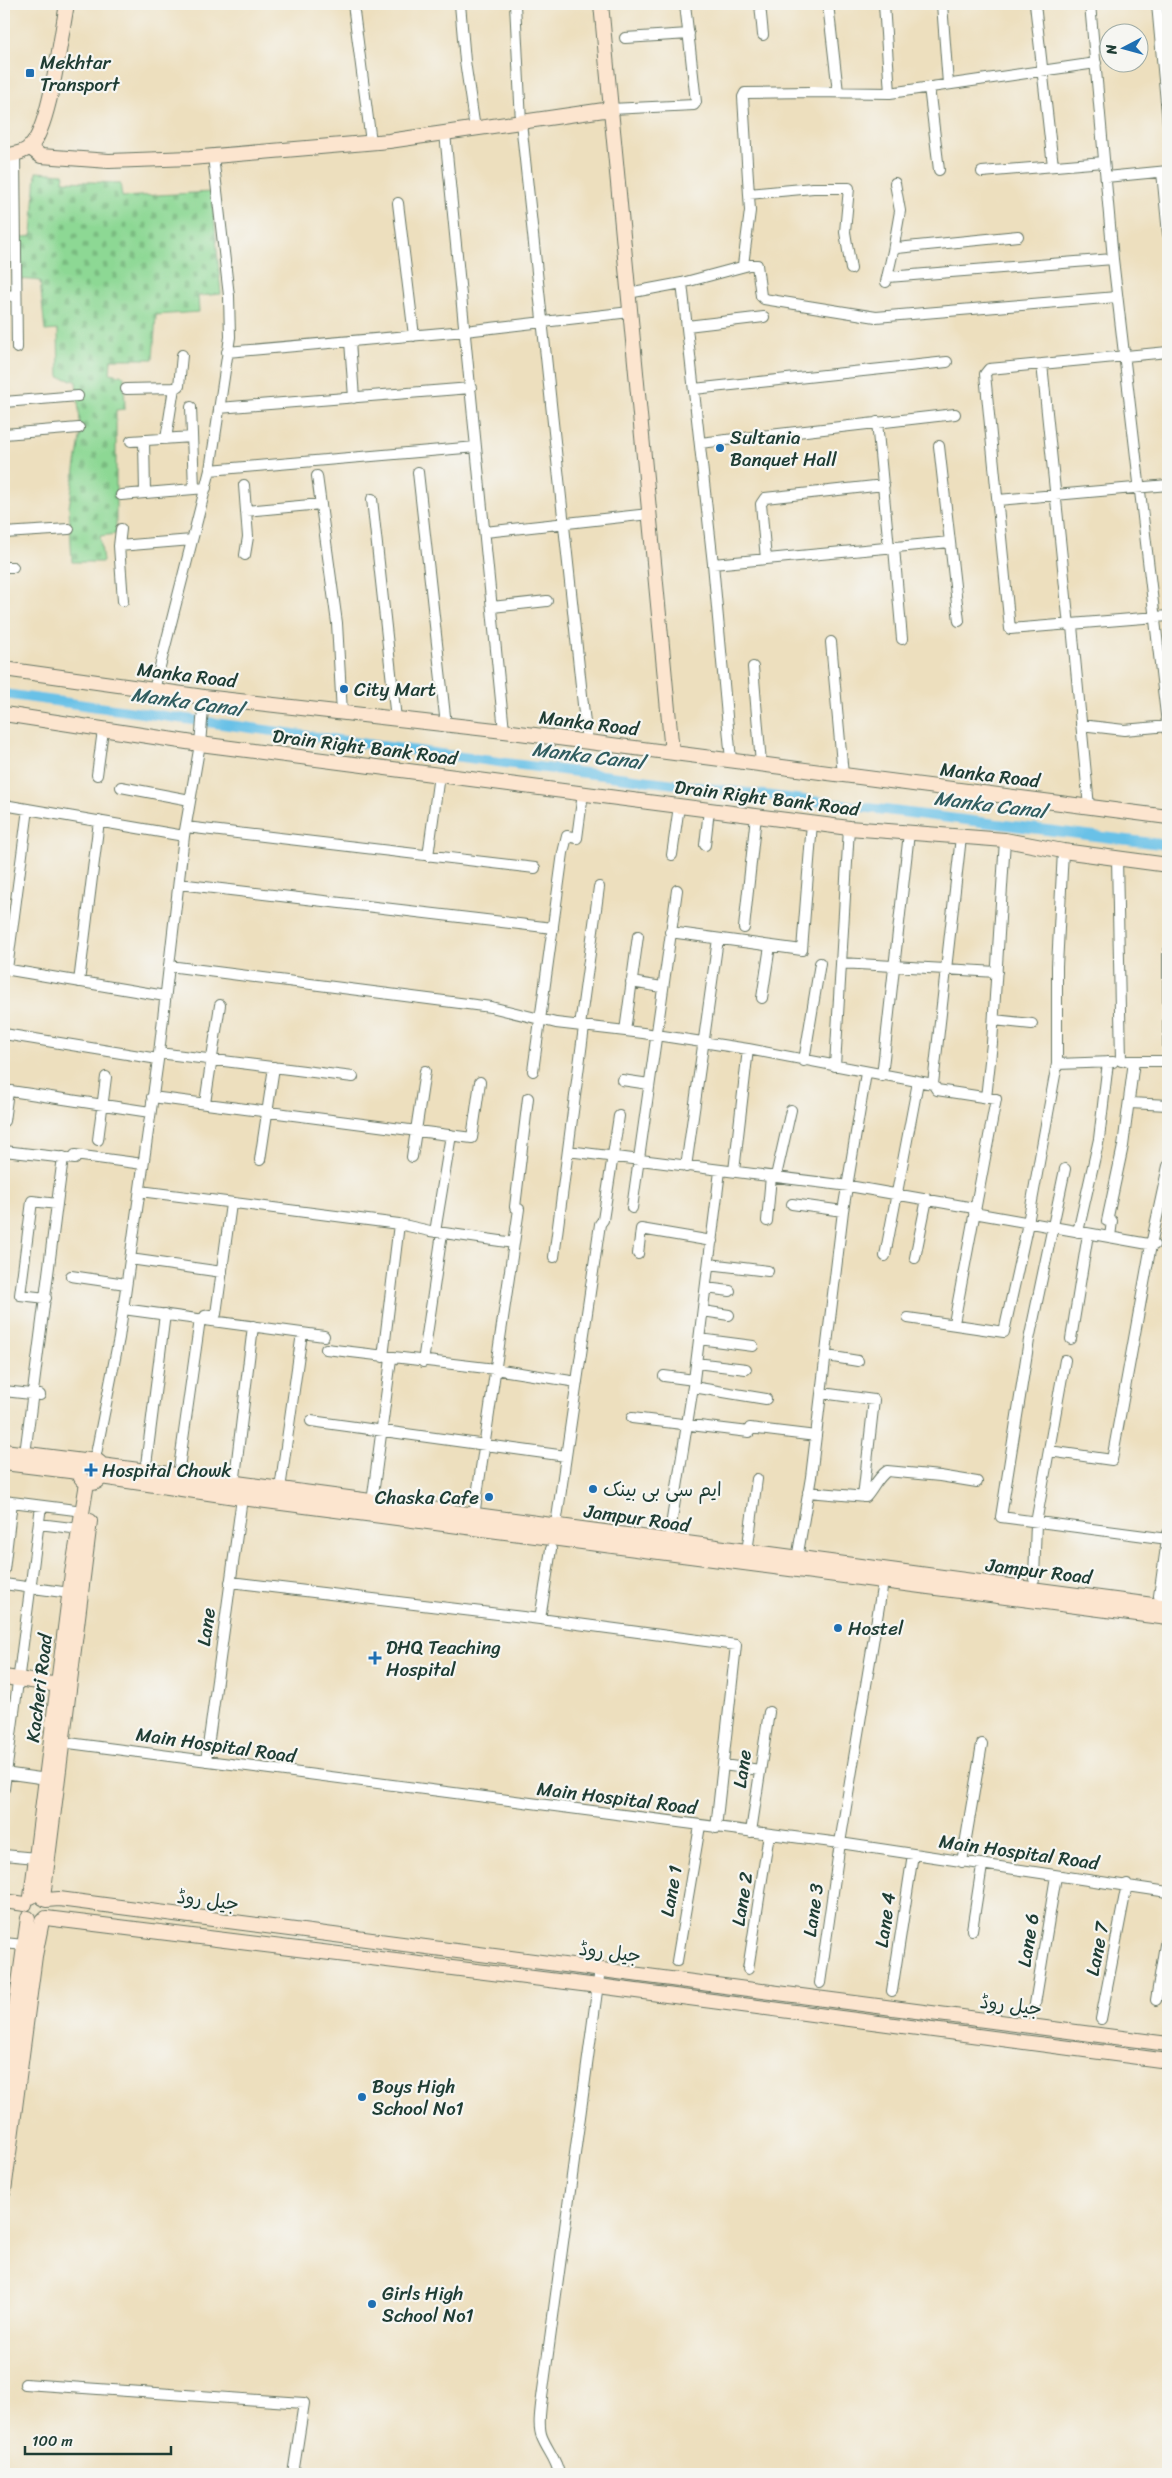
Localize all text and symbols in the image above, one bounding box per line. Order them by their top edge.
north arrow [1100,22,1150,72]
text: N [1099,43,1125,56]
place label: Mekhtar Transport [40,46,121,101]
marker: Mekhtar Transport [24,67,36,79]
place label: Sultania Banquet Hall [730,421,837,476]
marker: Sultania Banquet Hall [714,442,726,454]
street label: Manka Road [135,653,241,698]
place label: City Mart [354,673,436,706]
water label: Manka Canal [129,677,249,728]
marker: City Mart [338,683,350,695]
street label: Manka Road [537,701,643,746]
street label: Drain Right Bank Road [270,719,461,775]
water label: Manka Canal [530,732,650,781]
street label: Manka Road [938,753,1044,798]
street label: Drain Right Bank Road [672,770,863,826]
water label: Manka Canal [932,781,1052,830]
place label: Hospital Chowk [102,1454,232,1487]
marker: Hospital Chowk [84,1463,98,1477]
place label: ایم سی بی بینک [603,1473,722,1506]
place label: Chaska Cafe [375,1481,479,1514]
marker: ایم سی بی بینک [587,1483,599,1495]
marker: Chaska Cafe [483,1491,495,1503]
street label: Jampur Road [581,1494,694,1542]
street label: Jampur Road [983,1548,1096,1594]
street label: Lane [187,1605,225,1648]
place label: Hostel [848,1612,904,1645]
marker: Hostel [832,1622,844,1634]
street label: Kacheri Road [16,1630,62,1744]
place label: DHQ Teaching Hospital [386,1631,501,1686]
marker: DHQ Teaching Hospital [368,1651,382,1665]
street label: Main Hospital Road [134,1717,300,1773]
street label: Lane [723,1747,761,1790]
street label: Main Hospital Road [535,1772,701,1824]
street label: Main Hospital Road [937,1824,1103,1880]
street label: Lane 1 [650,1863,692,1919]
street label: Lane 2 [721,1870,763,1928]
street label: جیل روڈ [175,1880,241,1920]
street label: Lane 3 [793,1881,833,1939]
street label: Lane 4 [865,1890,905,1950]
street label: Lane 6 [1007,1911,1049,1969]
street label: Lane 7 [1076,1918,1119,1979]
street label: جیل روڈ [577,1932,643,1972]
street label: جیل روڈ [978,1985,1044,2025]
place label: Boys High School No1 [372,2070,464,2125]
marker: Boys High School No1 [356,2091,368,2103]
place label: Girls High School No1 [382,2277,474,2332]
marker: Girls High School No1 [366,2298,378,2310]
scale bar [25,2423,171,2455]
text: 100 m [32,2428,73,2454]

